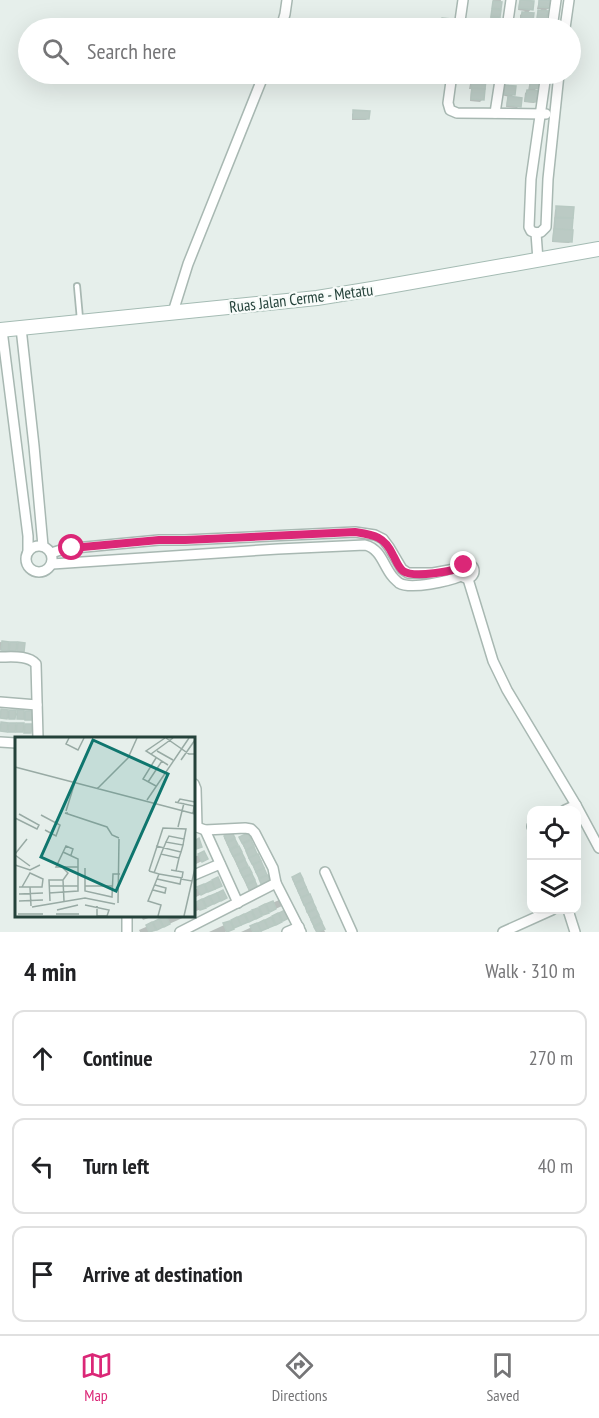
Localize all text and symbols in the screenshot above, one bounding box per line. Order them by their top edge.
search box [18,18,581,84]
icon: search [39,35,72,68]
text: Search here [87,37,176,65]
street label: Ruas Jalan Cerme - Metatu [228,279,374,317]
route start [58,534,84,560]
route end [450,551,476,577]
inset map [15,737,195,917]
map controls [527,806,581,914]
button: locate [527,806,581,860]
button: layers [527,860,581,914]
text: 4 min [24,955,77,988]
text: Walk · 310 m [485,958,575,984]
icon: ahead [26,1042,59,1075]
text: Continue [83,1044,153,1072]
text: 270 m [529,1045,573,1071]
icon: left [26,1150,59,1183]
text: Turn left [83,1152,149,1180]
text: 40 m [538,1153,573,1179]
icon: arrive [26,1258,59,1291]
text: Arrive at destination [83,1260,243,1288]
tab: Map [80,1349,113,1405]
tab: Directions [272,1349,327,1405]
tab: Saved [486,1349,519,1405]

